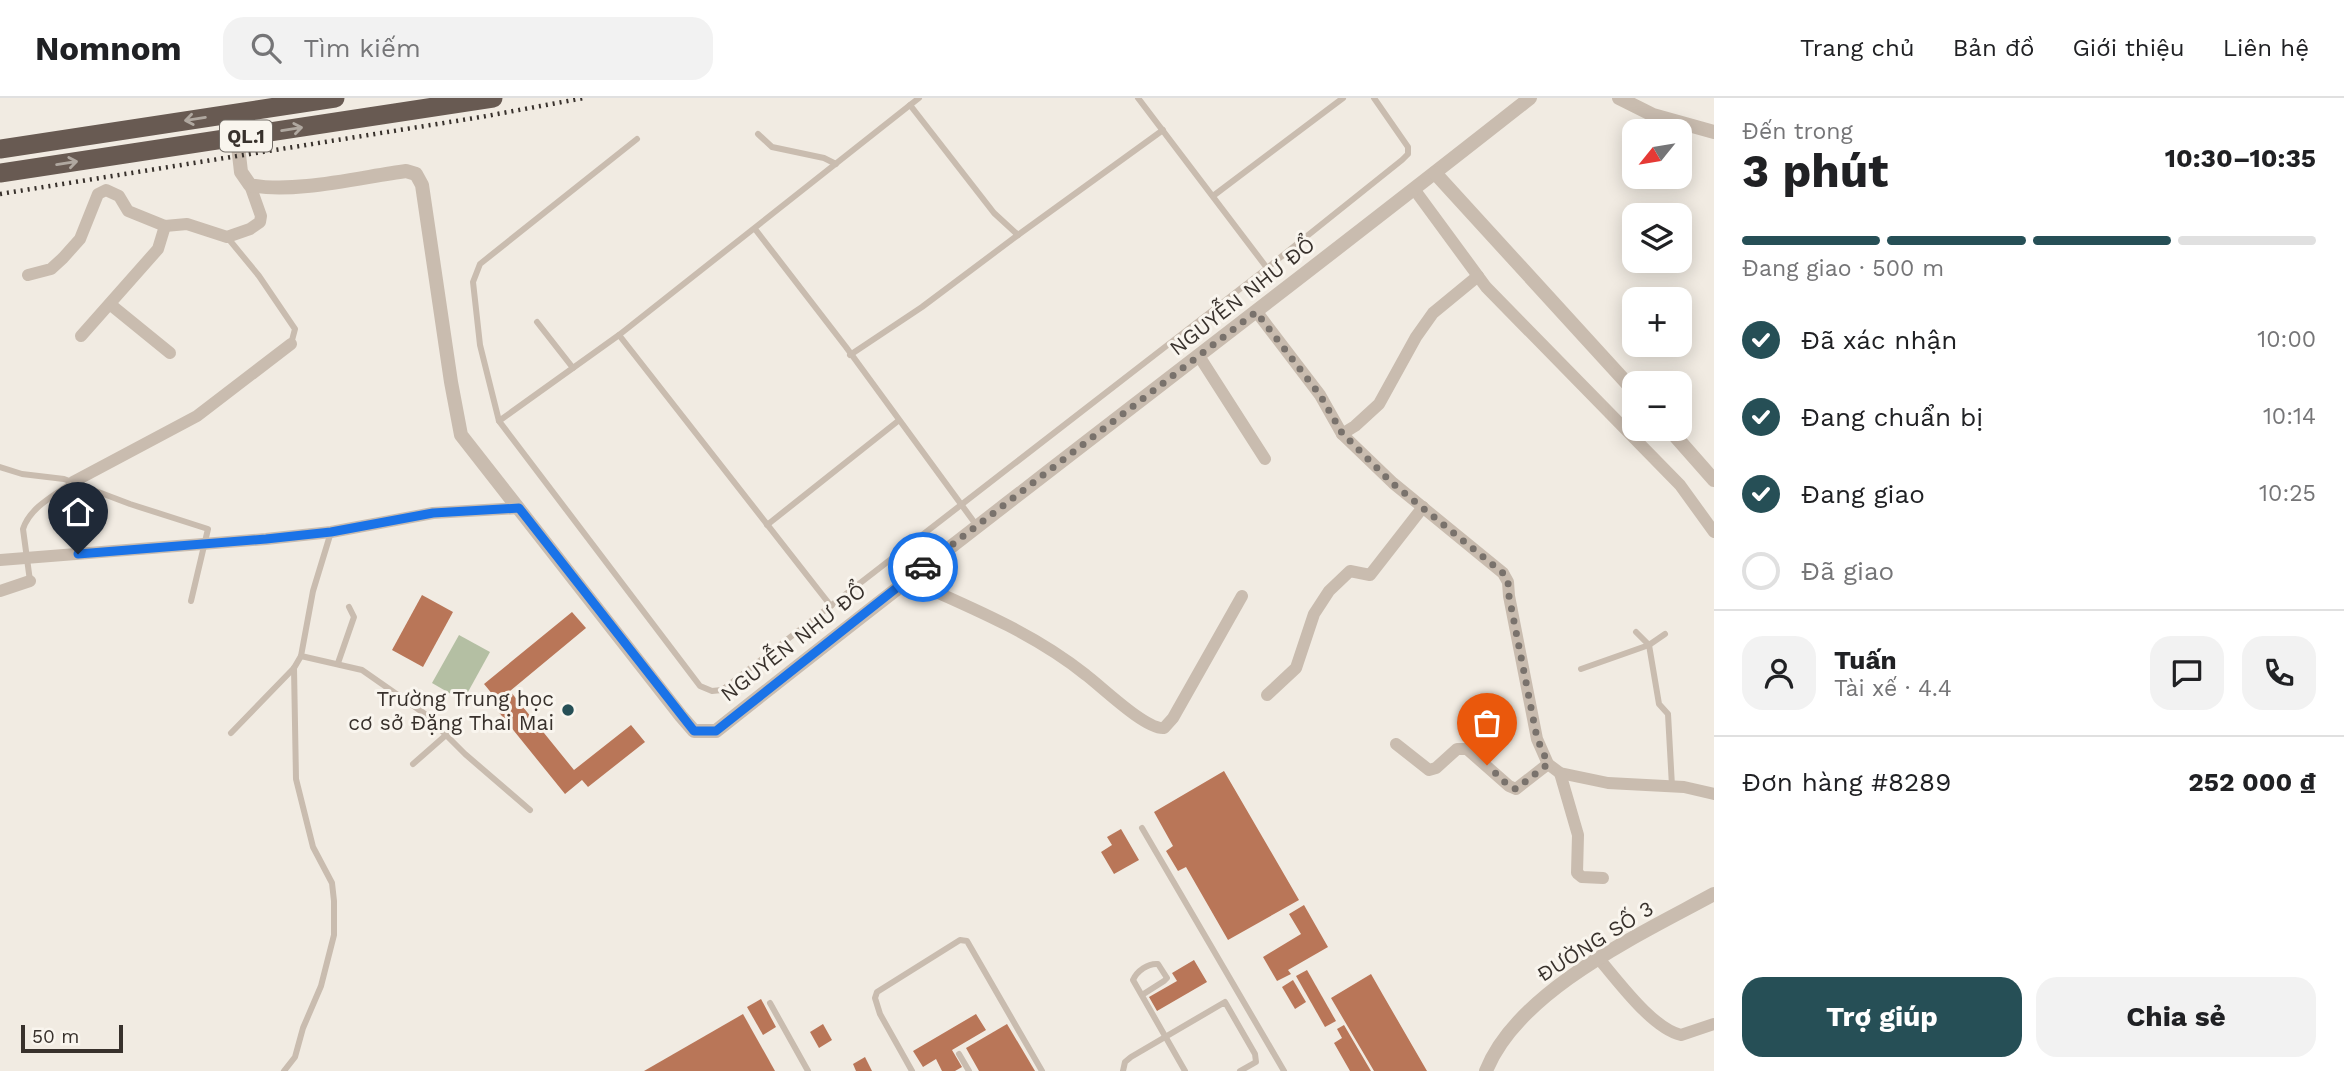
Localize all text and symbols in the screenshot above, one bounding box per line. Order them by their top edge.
search box [223,17,713,80]
text: Nomnom [35,29,181,68]
icon: search [247,29,285,67]
text: Tìm kiếm [303,33,421,63]
text: Trang chủ [1800,34,1915,62]
text: Bản đồ [1953,34,2034,62]
text: Giới thiệu [2072,34,2185,62]
text: Liên hệ [2223,34,2309,62]
one-way arrow [184,113,207,126]
text: Đến trong [1742,118,1853,145]
north arrow [1622,119,1692,189]
map controls [1622,119,1692,441]
road number: QL.1 [220,120,272,152]
one-way arrow [280,122,303,135]
text: 10:30–10:35 [2165,143,2316,173]
text: 3 phút [1742,144,1888,198]
one-way arrow [56,156,78,169]
button: layers [1622,203,1692,273]
street label: NGUYỄN NHƯ ĐỔ [1163,229,1319,360]
text: Đang giao · 500 m [1742,255,1944,282]
button: + [1622,287,1692,357]
icon: check [1742,321,1780,359]
text: Đã xác nhận [1801,325,1957,355]
text: 10:00 [2257,326,2316,353]
button: − [1622,371,1692,441]
icon: check [1742,398,1780,436]
text: Đang chuẩn bị [1801,402,1983,432]
text: 10:14 [2263,403,2316,430]
icon: check [1742,475,1780,513]
text: Đang giao [1801,479,1925,509]
text: 10:25 [2259,480,2316,507]
pin [48,482,108,554]
icon: home [59,493,97,531]
courier [888,532,958,602]
icon: car [904,548,942,586]
text: Đã giao [1801,556,1894,586]
street label: NGUYỄN NHƯ ĐỔ [714,575,870,706]
button: person [1742,636,1816,710]
button: chat [2150,636,2224,710]
button: phone [2242,636,2316,710]
text: Tuấn [1834,645,1897,675]
text: Tài xế · 4.4 [1834,675,1952,702]
place label: Trường Trung học cơ sở Đặng Thai Mai [348,686,554,735]
pin [1457,693,1517,765]
marker: Trường Trung học cơ sở Đặng Thai Mai [560,702,576,718]
icon: bag [1468,704,1506,742]
text: Đơn hàng #8289 [1742,767,1951,797]
text: 252 000 ₫ [2188,767,2316,797]
street label: ĐƯỜNG SỐ 3 [1531,894,1658,987]
button: Trợ giúp [1742,977,2022,1057]
button: Chia sẻ [2036,977,2316,1057]
scale bar [21,1022,122,1054]
text: 50 m [32,1025,79,1048]

